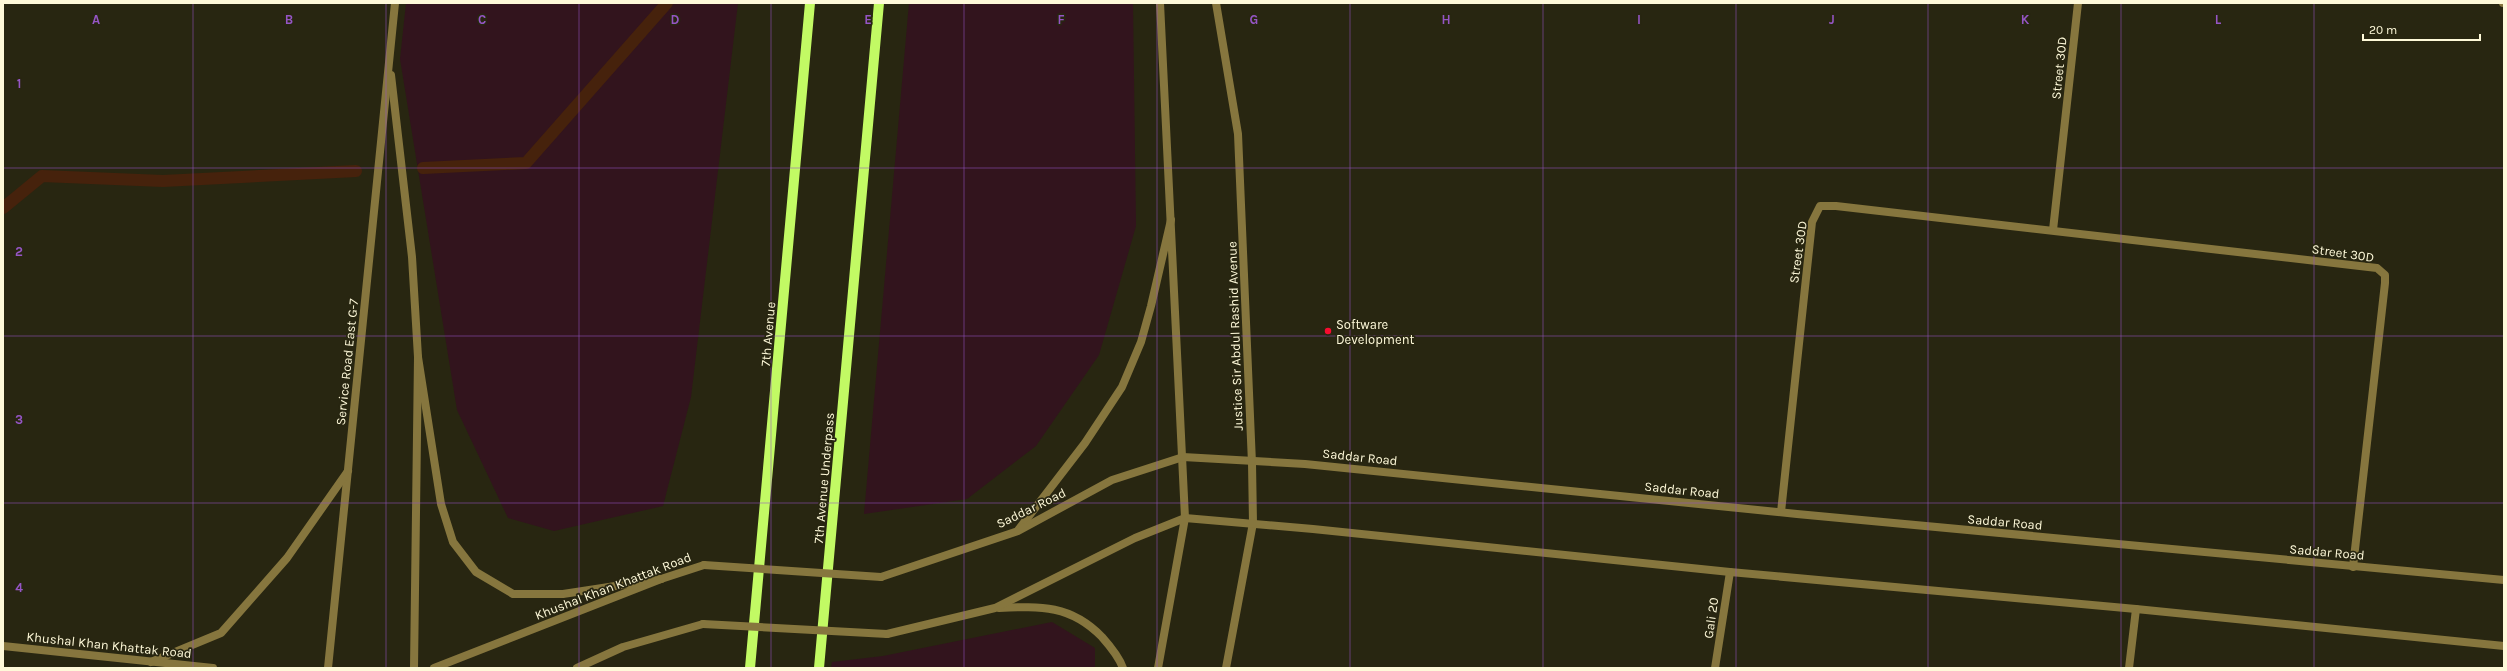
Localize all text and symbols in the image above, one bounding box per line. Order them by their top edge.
text: A [92,12,100,27]
text: B [285,12,293,27]
text: C [478,12,486,27]
text: D [671,12,680,27]
text: E [864,12,872,27]
text: F [1057,12,1065,27]
text: G [1250,12,1258,27]
text: H [1441,12,1451,27]
text: I [1637,12,1641,27]
text: J [1829,12,1835,27]
text: K [2021,12,2030,27]
text: L [2215,12,2222,27]
scale bar [2363,16,2480,42]
text: 20 m [2369,23,2397,37]
street label: Street 30D [2048,36,2070,100]
text: 1 [17,76,21,91]
street label: Street 30D [1786,220,1810,284]
street label: Justice Sir Abdul Rashid Avenue [1224,241,1246,431]
street label: Street 30D [2311,241,2375,265]
text: 2 [15,244,23,259]
street label: Service Road East G-7 [333,298,361,426]
street label: 7th Avenue [758,301,778,367]
place label: Software Development [1336,317,1414,347]
marker: Software Development [1323,326,1333,336]
text: 3 [15,412,23,427]
street label: 7th Avenue Underpass [811,412,837,544]
street label: Saddar Road [1322,446,1398,468]
street label: Saddar Road [1644,479,1720,501]
street label: Saddar Road [994,485,1068,531]
street label: Saddar Road [1967,511,2043,533]
street label: Saddar Road [2289,541,2365,563]
street label: Khushal Khan Khattak Road [533,549,693,623]
text: 4 [15,580,23,595]
street label: Gali 20 [1701,596,1721,640]
street label: Khushal Khan Khattak Road [26,629,192,661]

